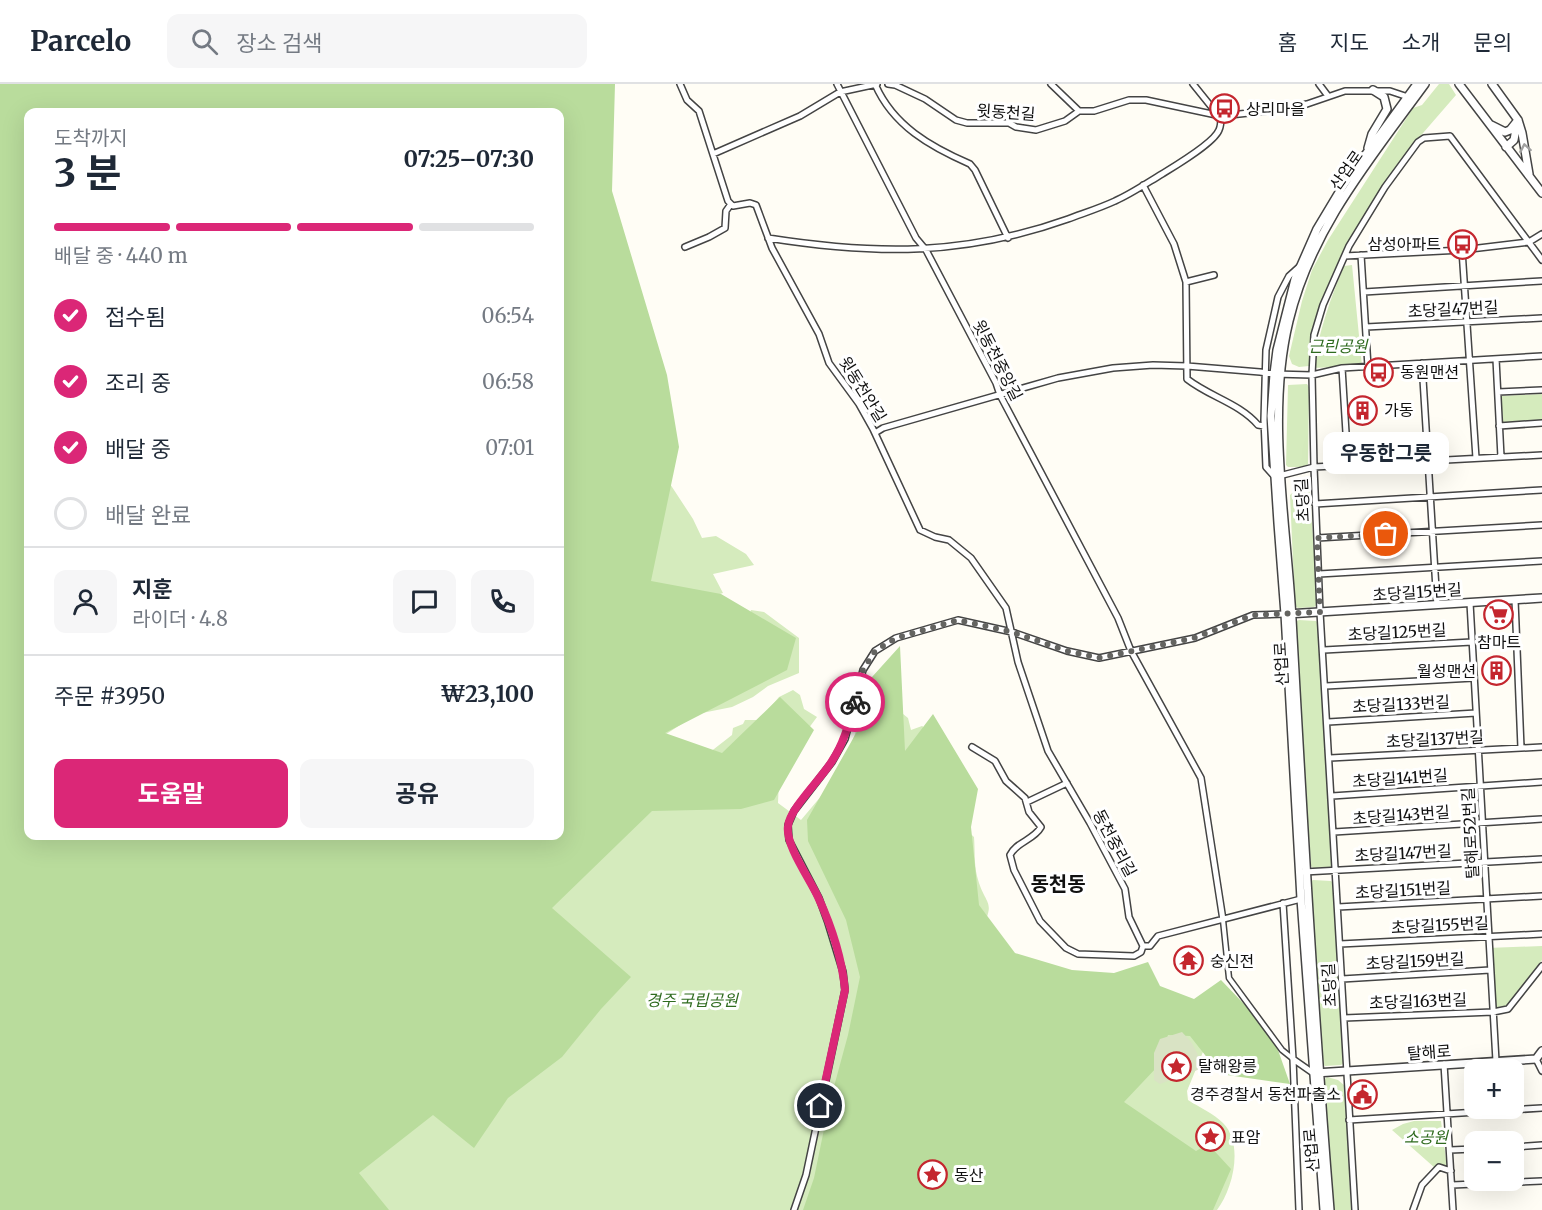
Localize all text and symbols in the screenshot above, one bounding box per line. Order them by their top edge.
search box [167,14,587,68]
text: Parcelo [30,23,131,59]
icon: search [188,25,221,58]
text: 장소 검색 [236,29,322,57]
text: 홈 [1278,29,1297,56]
text: 지도 [1330,29,1369,56]
text: 소개 [1402,29,1440,56]
text: 문의 [1473,29,1512,56]
bus stop icon: 상리마을 [1209,93,1241,125]
place label: 상리마을 [1246,99,1305,119]
street label: 윗동천길 [976,100,1036,124]
text: 도착까지 [54,125,128,150]
one-way arrow [1519,144,1532,154]
text: 07:25–07:30 [403,145,534,173]
street label: 산업로 [1325,146,1367,194]
text: 3 분 [54,149,121,198]
bus stop icon: 삼성아파트 [1446,228,1478,260]
place label: 삼성아파트 [1367,234,1441,254]
text: 배달 중 · 440 m [54,243,188,268]
street label: 초당길47번길 [1407,297,1499,321]
icon: check [54,299,87,332]
text: 접수됨 [105,303,166,331]
text: 06:54 [482,303,534,328]
street label: 윗동천중앙길 [969,316,1027,404]
park label: 근린공원 [1309,336,1369,356]
street label: 윗동천안길 [835,352,891,426]
bus stop icon: 동원맨션 [1363,356,1395,388]
place label: 동원맨션 [1400,362,1459,382]
icon: check [54,365,87,398]
text: 조리 중 [105,369,171,397]
text: 06:58 [482,369,534,394]
building icon: 가동 [1347,394,1379,426]
place label: 가동 [1384,400,1414,420]
icon: check [54,431,87,464]
callout: 우동한그릇 [1323,432,1449,474]
text: 배달 중 [105,435,171,463]
text: 07:01 [485,435,534,460]
text: 우동한그릇 [1340,440,1432,465]
street label: 초당길 [1291,477,1313,523]
text: 배달 완료 [105,501,191,529]
pin [1360,508,1411,559]
icon: bag [1369,517,1402,550]
button: person [54,570,117,633]
button: chat [393,570,456,633]
button: phone [471,570,534,633]
text: 지훈 [132,575,172,603]
street label: 초당길15번길 [1372,579,1462,605]
supermarket icon: 참마트 [1483,598,1515,630]
text: 라이더 · 4.8 [132,606,228,631]
street label: 초당길125번길 [1347,619,1447,645]
place label: 참마트 [1477,632,1521,652]
street label: 산업로 [1270,641,1292,687]
building icon: 월성맨션 [1481,655,1513,687]
place label: 월성맨션 [1417,661,1476,681]
courier [825,672,885,732]
text: ₩23,100 [441,680,534,708]
text: 주문 #3950 [54,682,165,710]
icon: bike [839,686,872,719]
street label: 초당길133번길 [1352,691,1450,717]
street label: 초당길137번길 [1385,726,1485,752]
button: 도움말 [54,759,288,828]
button: 공유 [300,759,534,828]
street label: 초당길141번길 [1351,765,1449,791]
street label: 탈해로52번길 [1458,787,1482,879]
street label: 초당길143번길 [1352,802,1450,828]
street label: 동천중리길 [1089,806,1141,880]
street label: 초당길147번길 [1354,840,1452,866]
district label: 동천동 [1030,871,1086,896]
street label: 초당길151번길 [1354,877,1452,903]
street label: 초당길155번길 [1390,912,1490,938]
temple icon: 숭신전 [1173,945,1205,977]
street label: 초당길159번길 [1365,948,1465,974]
place label: 숭신전 [1210,951,1254,971]
street label: 초당길 [1318,962,1340,1008]
street label: 초당길163번길 [1369,989,1467,1013]
park label: 경주 국립공원 [646,990,739,1010]
street label: 탈해로 [1406,1040,1452,1064]
place icon: 탈해왕릉 [1161,1050,1193,1082]
place label: 탈해왕릉 [1198,1056,1257,1076]
map controls [1464,1059,1524,1191]
button: + [1464,1059,1524,1119]
public building icon: 경주경찰서 동천파출소 [1346,1078,1378,1110]
pin [794,1080,845,1131]
place label: 경주경찰서 동천파출소 [1190,1084,1341,1104]
icon: home [803,1089,836,1122]
place icon: 표암 [1194,1121,1226,1153]
place label: 표암 [1231,1127,1261,1147]
street label: 산업로 [1299,1127,1323,1173]
park label: 소공원 [1404,1127,1449,1147]
button: − [1464,1131,1524,1191]
place icon: 동산 [917,1159,949,1191]
place label: 동산 [954,1165,984,1185]

